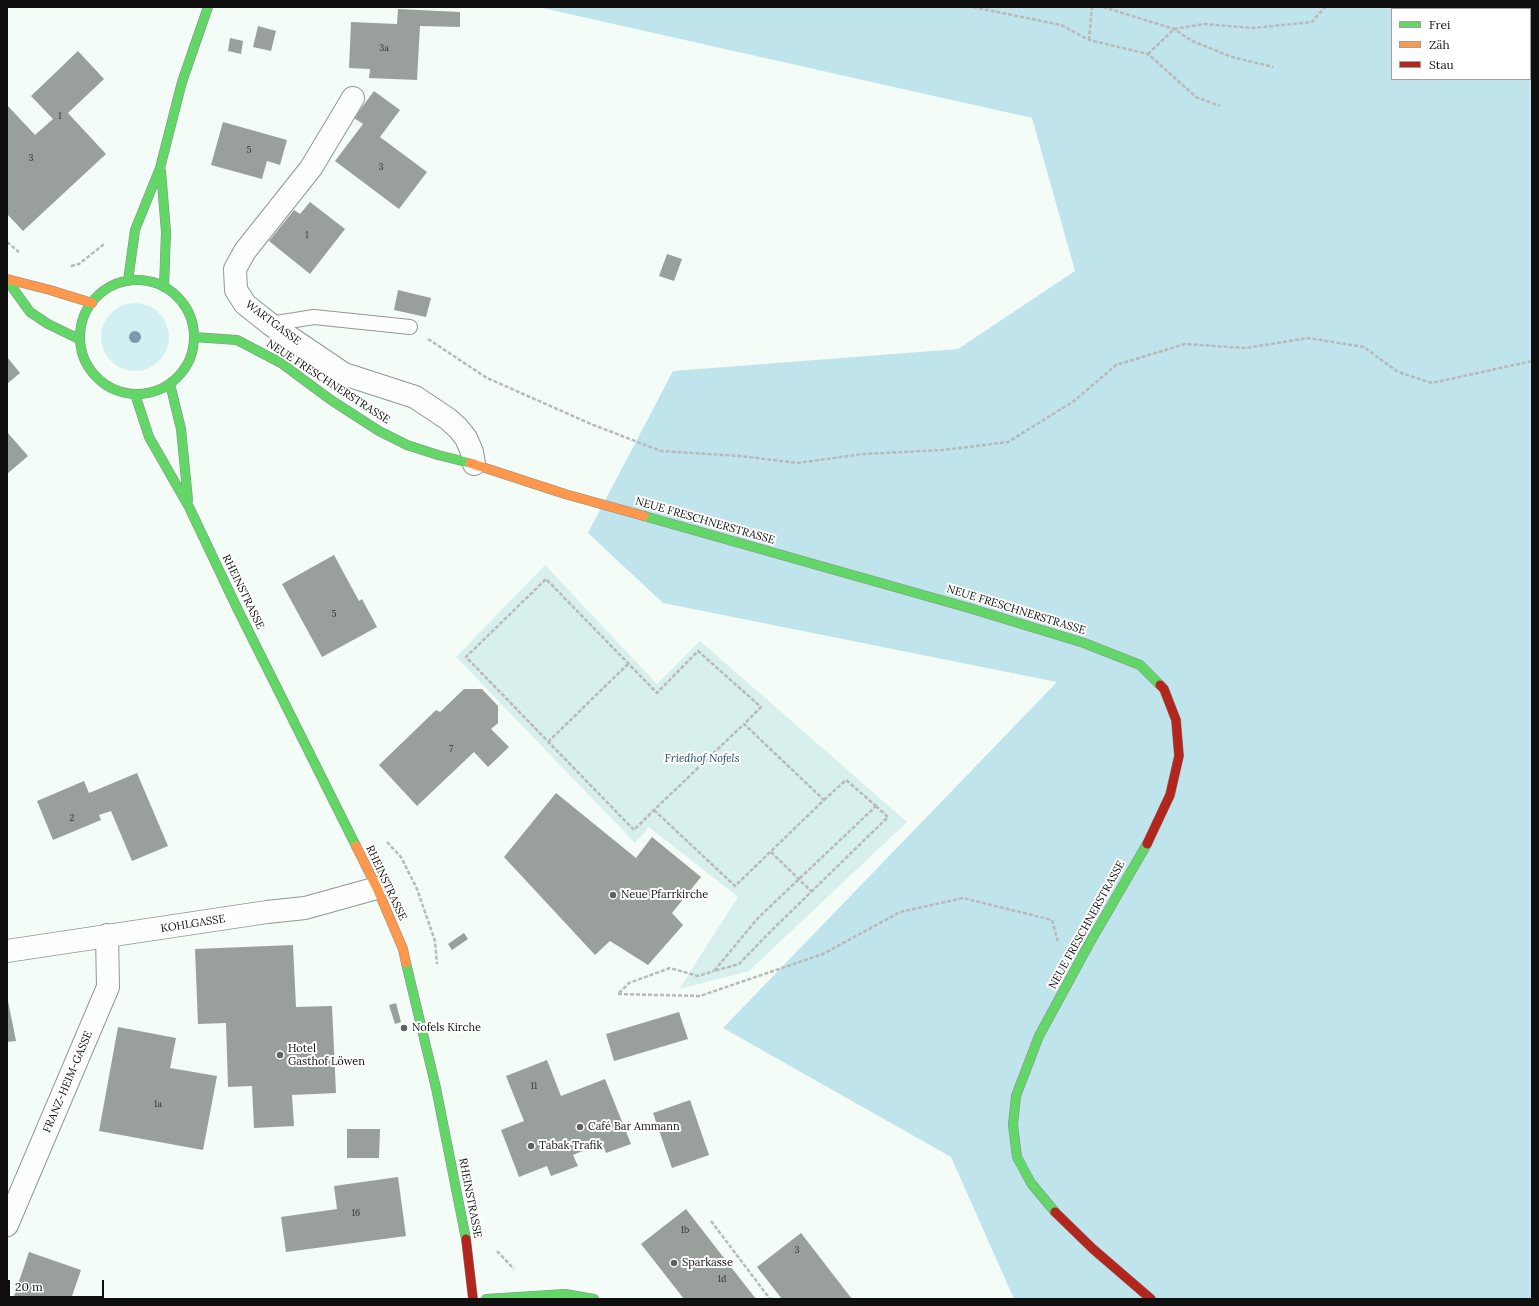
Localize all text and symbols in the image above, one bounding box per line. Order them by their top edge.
legend [1391,8,1531,80]
text: Frei [1429,17,1450,32]
text: Zäh [1429,37,1450,52]
house number: 3a [379,43,389,53]
text: Stau [1429,57,1454,72]
house number: 1 [58,111,62,121]
house number: 5 [247,145,251,155]
house number: 3 [28,153,34,163]
house number: 3 [378,162,384,172]
house number: 1 [305,230,309,240]
street label: WARTGASSE [243,298,303,348]
street label: NEUE FRESCHNERSTRASSE [264,337,392,427]
street label: NEUE FRESCHNERSTRASSE [634,495,776,547]
street label: RHEINSTRASSE [219,553,267,631]
street label: NEUE FRESCHNERSTRASSE [945,583,1087,637]
house number: 5 [332,609,336,619]
house number: 7 [449,744,453,754]
park label: Friedhof Nofels [665,752,739,766]
house number: 2 [70,813,74,823]
street label: RHEINSTRASSE [363,843,409,923]
street label: NEUE FRESCHNERSTRASSE [1046,859,1128,991]
place label: Neue Pfarrkirche [621,888,708,902]
marker: Neue Pfarrkirche [608,890,618,900]
street label: KOHLGASSE [160,912,226,936]
place label: Nofels Kirche [412,1021,481,1035]
marker: Nofels Kirche [399,1023,409,1033]
street label: FRANZ-HEIM-GASSE [41,1029,95,1135]
place label: Hotel Gasthof Löwen [288,1042,365,1068]
marker: Hotel Gasthof Löwen [275,1050,285,1060]
house number: 11 [531,1081,537,1091]
house number: 1a [154,1099,162,1109]
place label: Café Bar Ammann [588,1120,680,1134]
marker: Café Bar Ammann [575,1122,585,1132]
place label: Tabak Trafik [539,1139,602,1153]
marker: Tabak Trafik [526,1141,536,1151]
street label: RHEINSTRASSE [456,1157,484,1239]
house number: 16 [352,1208,360,1218]
house number: 1b [681,1225,689,1235]
house number: 3 [794,1245,800,1255]
place label: Sparkasse [682,1256,733,1270]
marker: Sparkasse [669,1258,679,1268]
scale bar [10,1272,106,1298]
house number: 1d [718,1274,726,1284]
text: 20 m [15,1279,43,1294]

